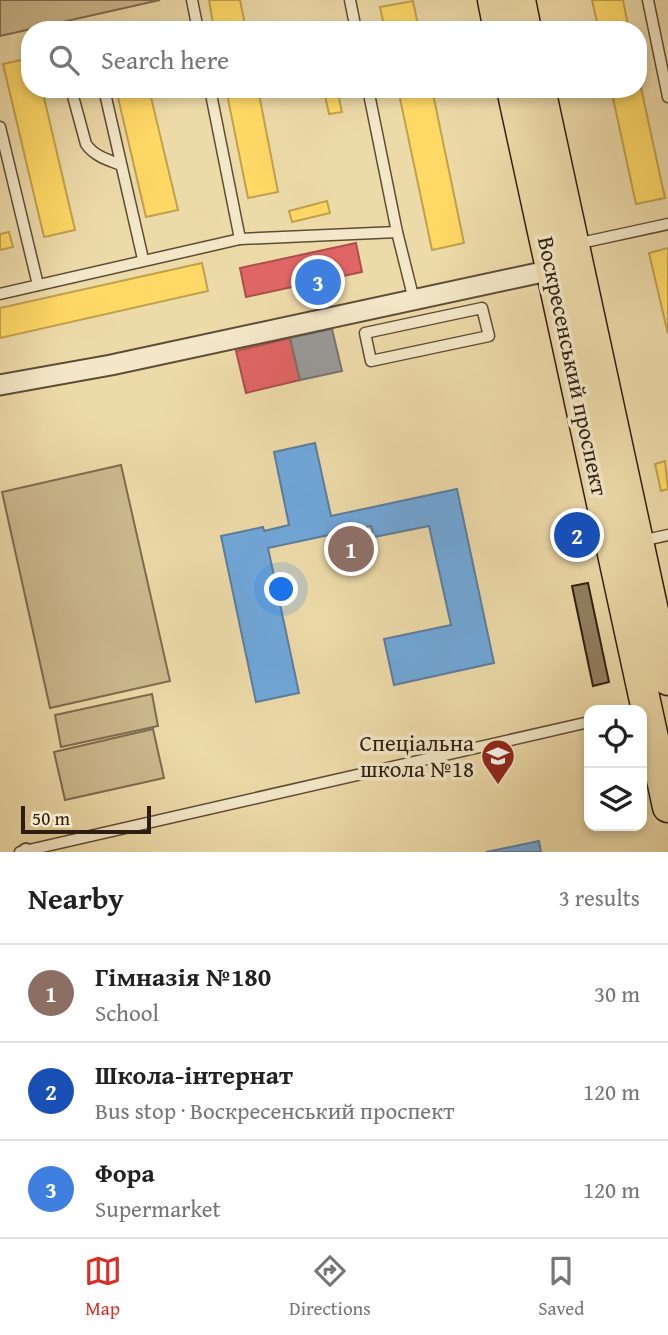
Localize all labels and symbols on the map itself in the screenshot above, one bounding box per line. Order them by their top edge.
street label: Воскресенський проспект [530,233,617,499]
pin: 3 [295,256,341,308]
pin: 2 [554,509,600,561]
pin: 1 [328,523,374,575]
your location [264,572,298,606]
place label: Спеціальна школа №18 [359,726,474,785]
school or university icon: Спеціальна школа №18 [479,737,517,786]
scale bar [21,803,150,835]

